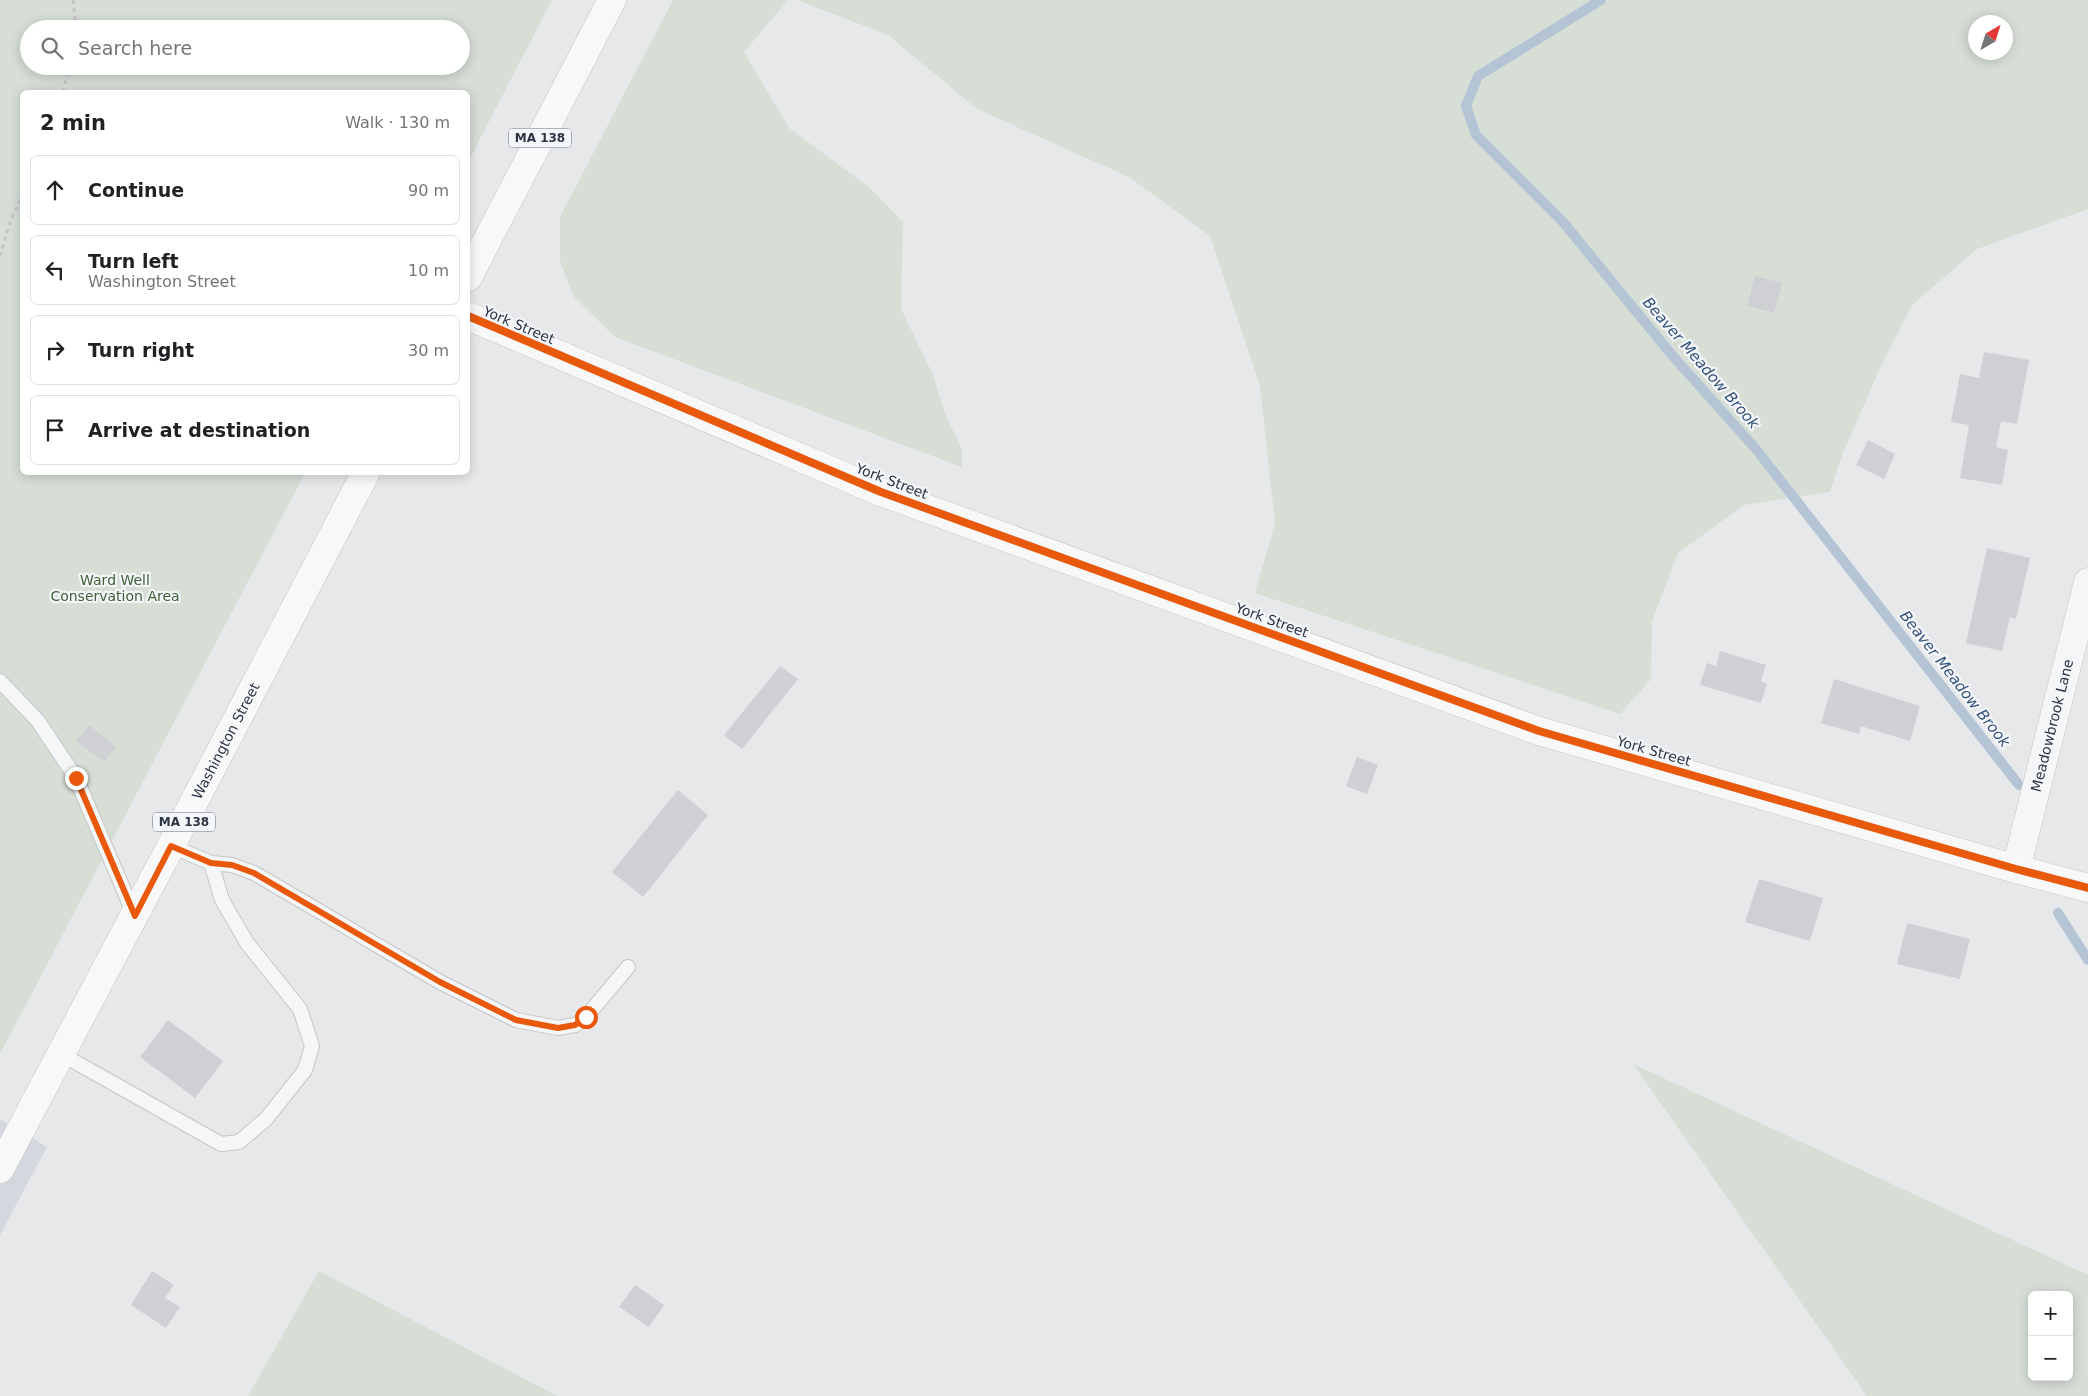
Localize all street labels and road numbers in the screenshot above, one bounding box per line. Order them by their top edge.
road number: MA 138 [509,128,571,148]
street label: York Street [480,302,558,347]
street label: York Street [853,460,931,502]
street label: York Street [1233,599,1311,641]
street label: Meadowbrook Lane [2028,657,2076,793]
street label: Washington Street [189,679,263,802]
street label: York Street [1614,733,1693,769]
road number: MA 138 [153,812,215,832]

